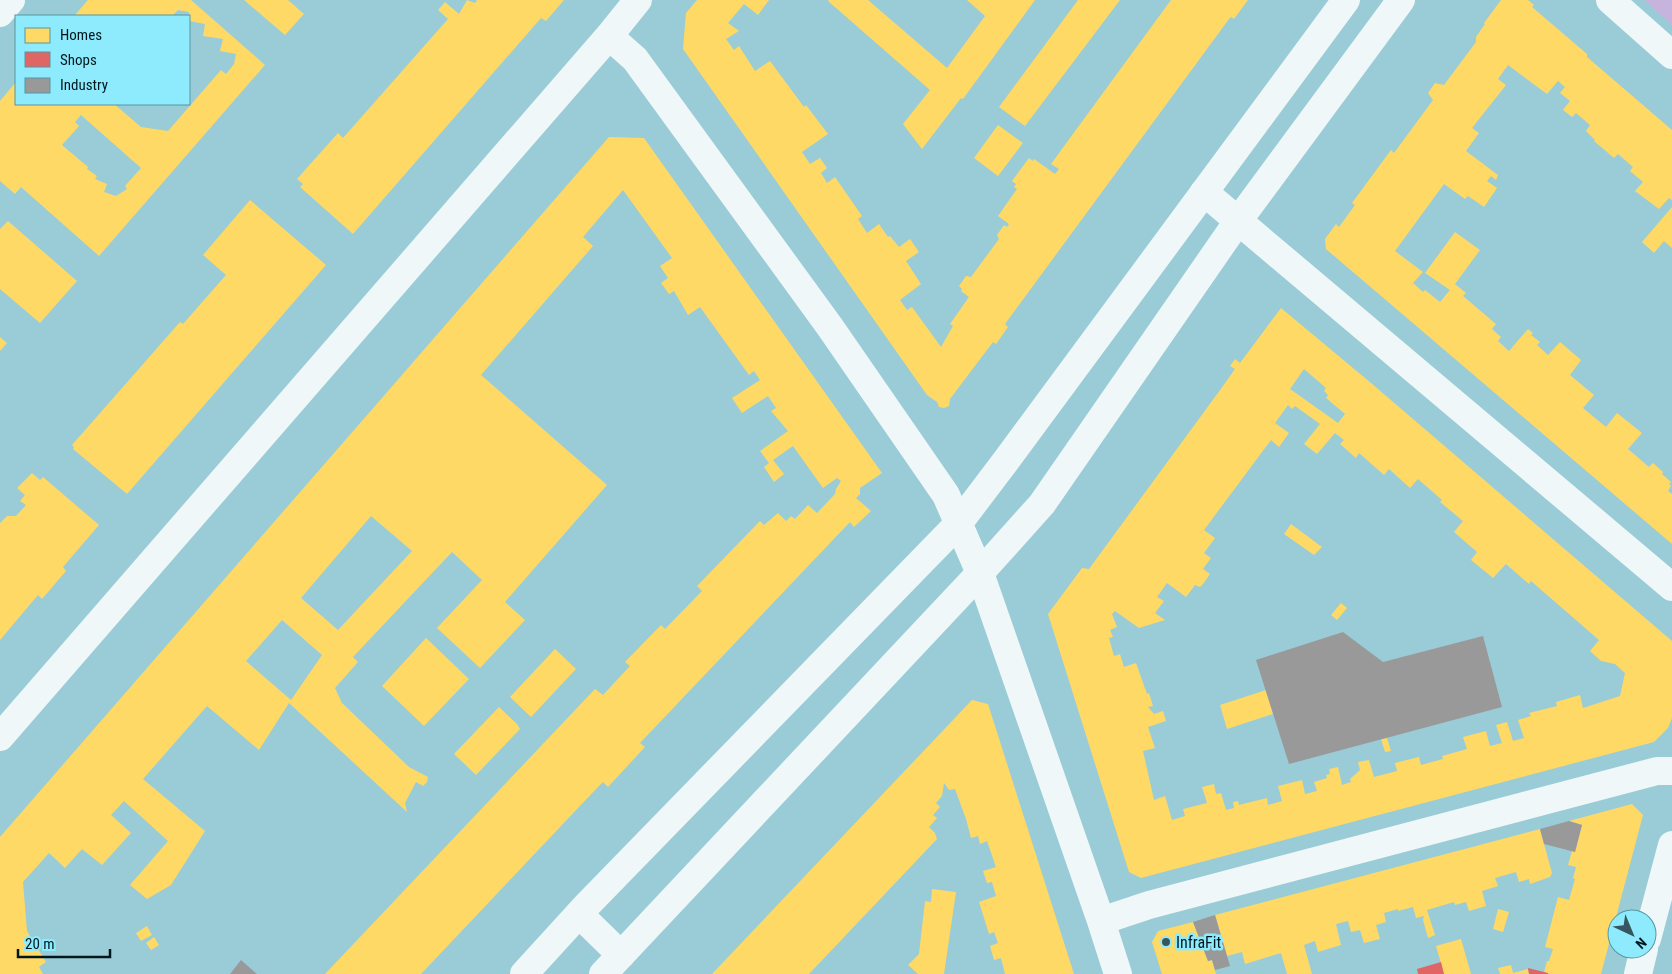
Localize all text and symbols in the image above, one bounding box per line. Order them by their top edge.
legend [15,15,190,105]
text: Homes [60,26,102,44]
text: Shops [60,51,97,69]
text: Industry [60,76,108,94]
north arrow [1607,909,1657,959]
scale bar [18,926,110,958]
place label: InfraFit [1176,933,1221,952]
text: 20 m [25,935,55,953]
text: N [1632,935,1650,952]
marker: InfraFit [1160,936,1172,948]

